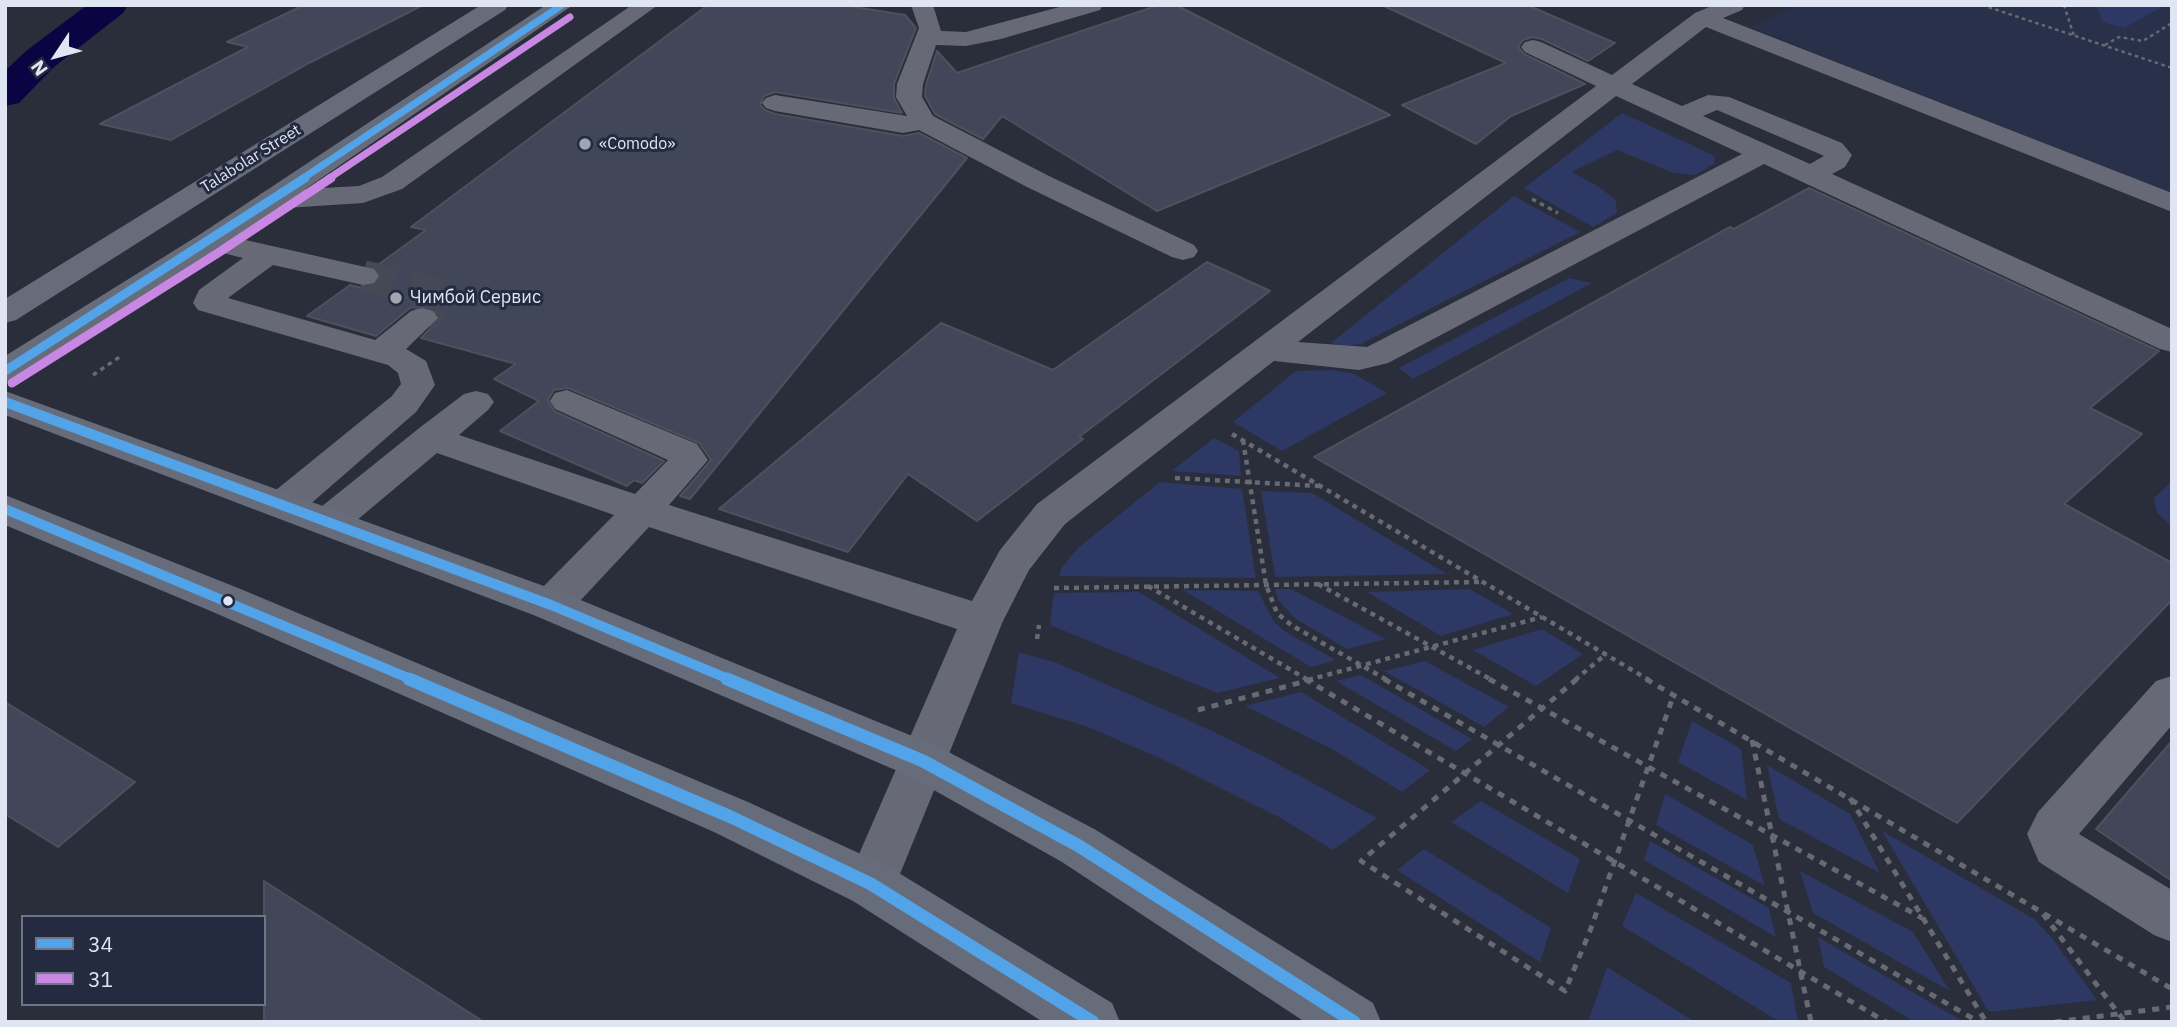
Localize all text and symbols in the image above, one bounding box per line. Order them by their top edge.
north arrow [21,21,91,91]
text: N [25,56,53,81]
street label: Talabolar Street [198,121,304,197]
place label: «Comodo» [599,134,675,154]
marker: «Comodo» [577,136,593,152]
place label: Чимбой Сервис [410,287,541,309]
marker: Чимбой Сервис [388,290,404,306]
unlabelled marker [221,594,235,608]
legend [21,915,266,1006]
text: 34 [88,930,113,958]
text: 31 [88,965,113,993]

